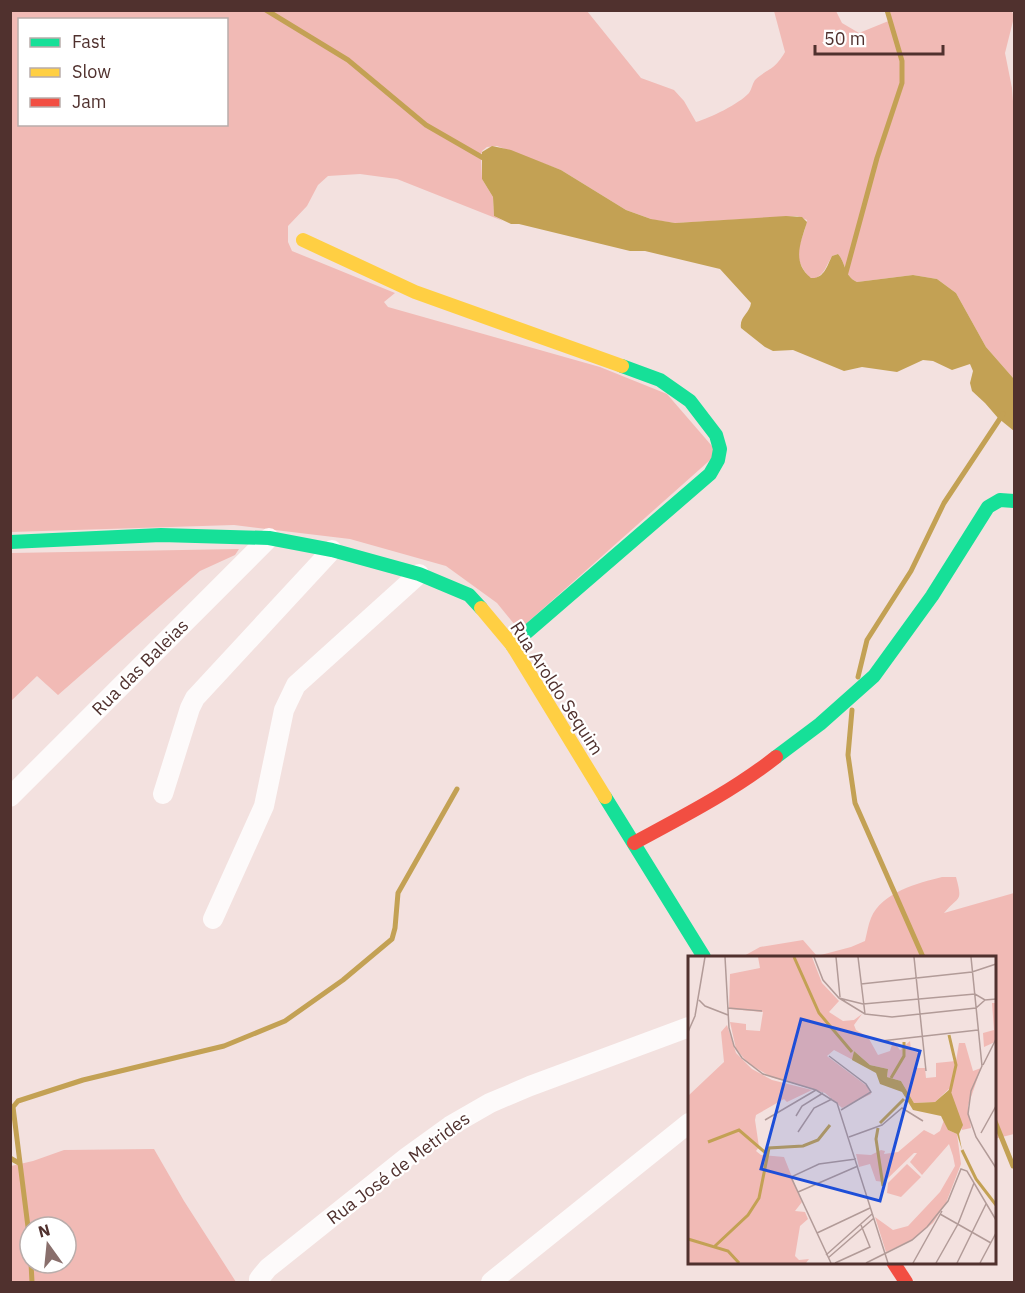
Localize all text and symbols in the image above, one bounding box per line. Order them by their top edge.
legend [18,18,228,126]
scale bar [815,18,942,56]
text: 50 m [824,27,866,50]
text: Fast [72,30,106,53]
text: Slow [72,60,111,83]
text: Jam [72,90,107,113]
street label: Rua das Baleias [87,614,193,720]
street label: Rua Aroldo Sequim [505,617,609,759]
inset map [688,956,995,1263]
street label: Rua José de Metrides [322,1107,474,1229]
north arrow [18,1215,78,1275]
text: N [36,1219,52,1242]

